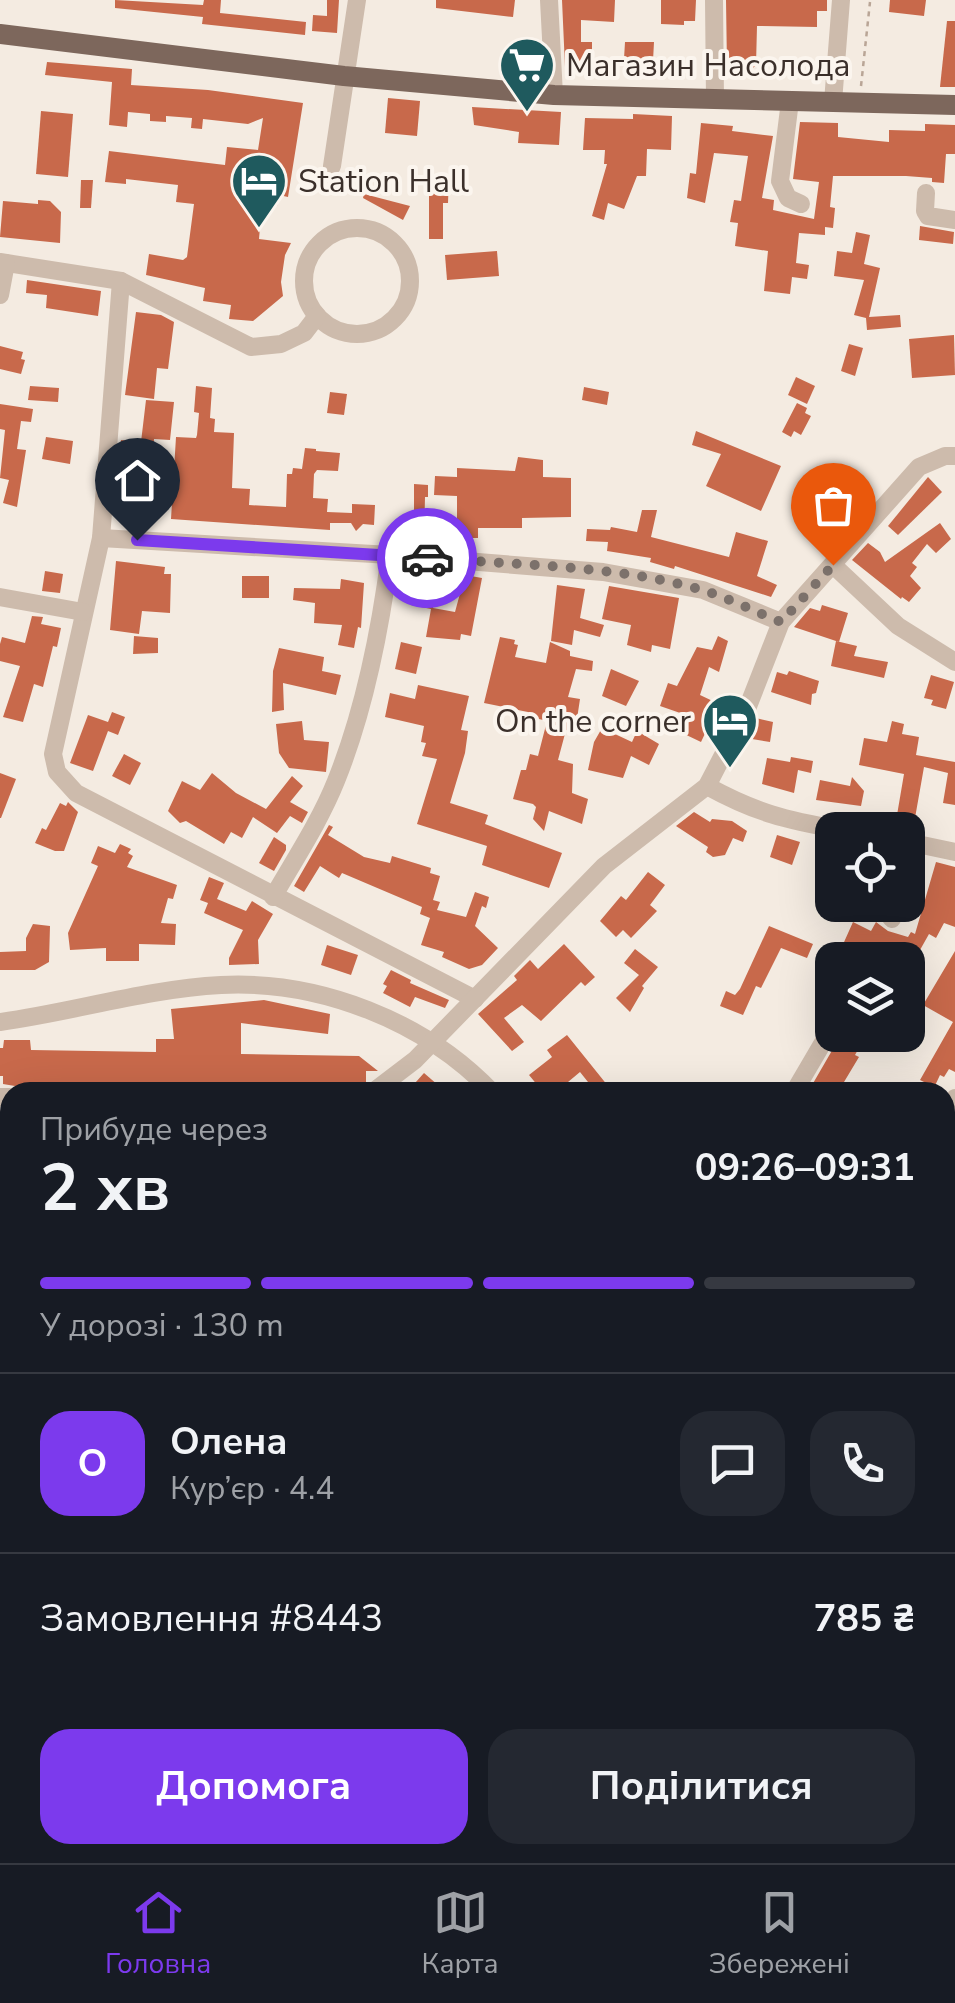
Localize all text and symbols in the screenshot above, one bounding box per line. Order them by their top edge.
supermarket icon: Магазин Насолода [497,35,557,114]
place label: Магазин Насолода [566,44,851,87]
hotel icon: Station Hall [229,151,289,230]
place label: Station Hall [298,160,469,203]
pin [95,438,180,541]
icon: home [110,453,165,508]
pin [791,463,876,566]
icon: bag [806,478,861,533]
courier [377,508,477,608]
icon: car [400,531,455,586]
hotel icon: On the corner [700,691,760,770]
place label: On the corner [495,700,692,743]
map controls [815,812,925,1052]
button: locate [815,812,925,922]
button: layers [815,942,925,1052]
text: Прибуде через [40,1108,268,1151]
text: 09:26–09:31 [695,1142,915,1193]
text: 2 хв [40,1144,170,1233]
text: У дорозі · 130 m [40,1304,284,1347]
button: chat [680,1411,785,1516]
button: phone [810,1411,915,1516]
text: Олена [170,1416,288,1467]
text: О [78,1438,107,1489]
text: Кур’єр · 4.4 [170,1467,335,1510]
text: Замовлення #8443 [40,1593,383,1644]
text: 785 ₴ [814,1593,915,1644]
button: Допомога [40,1729,468,1844]
button: Поділитися [488,1729,915,1844]
tab: Головна [105,1885,211,1983]
tab: Карта [421,1885,499,1983]
tab: Збережені [709,1885,850,1983]

